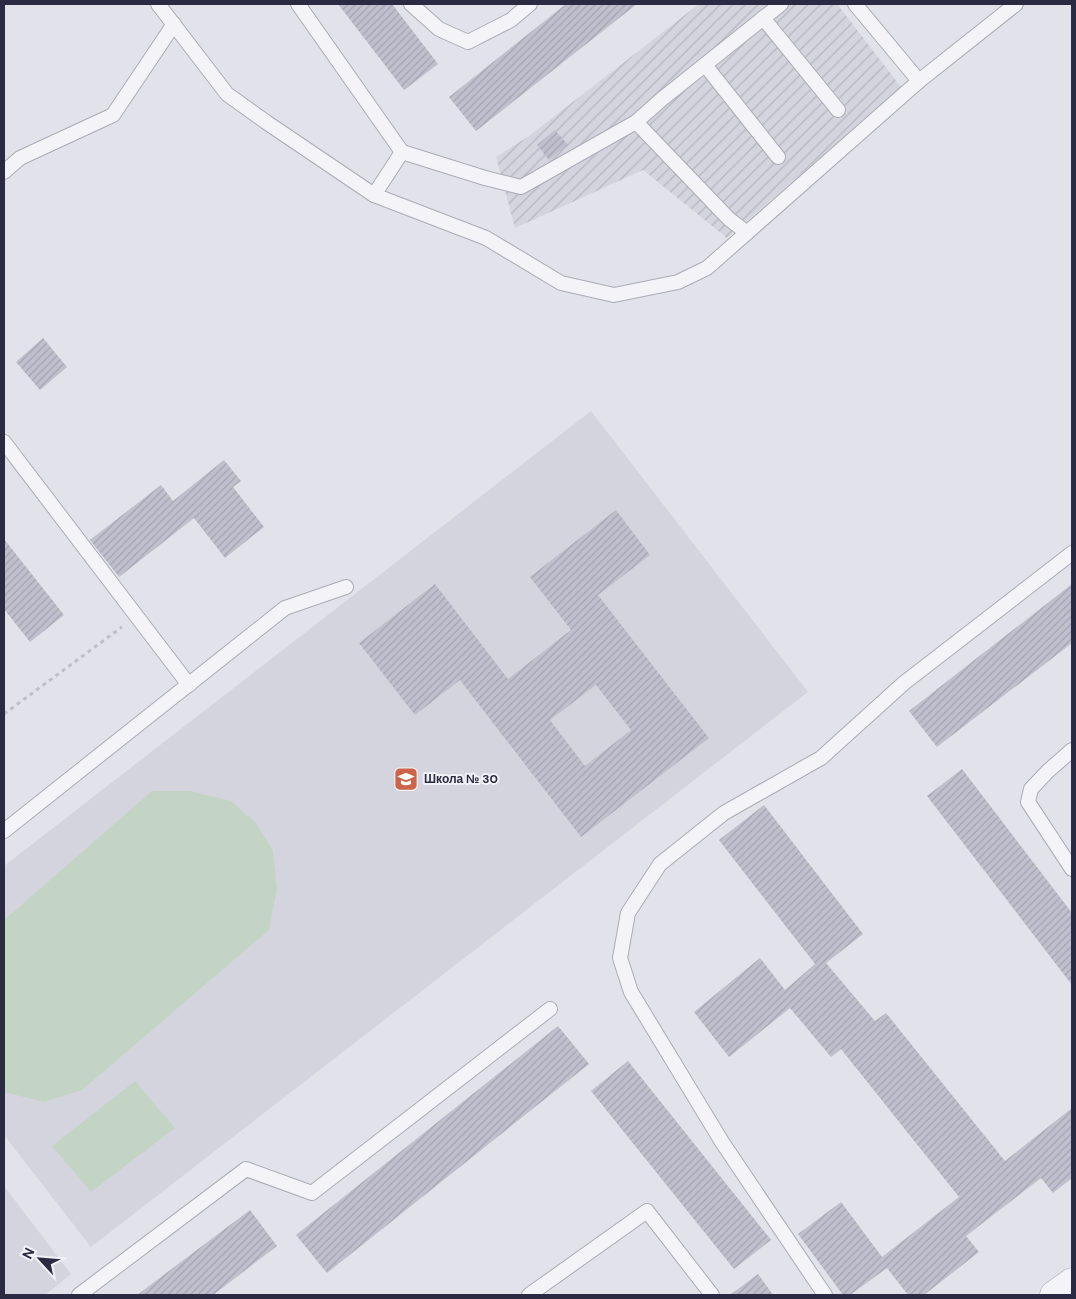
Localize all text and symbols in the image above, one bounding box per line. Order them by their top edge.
school or university icon: Школа № 30 [393,766,419,792]
place label: Школа № 30 [424,771,498,787]
north arrow [15,1234,65,1284]
text: N [18,1245,39,1262]

